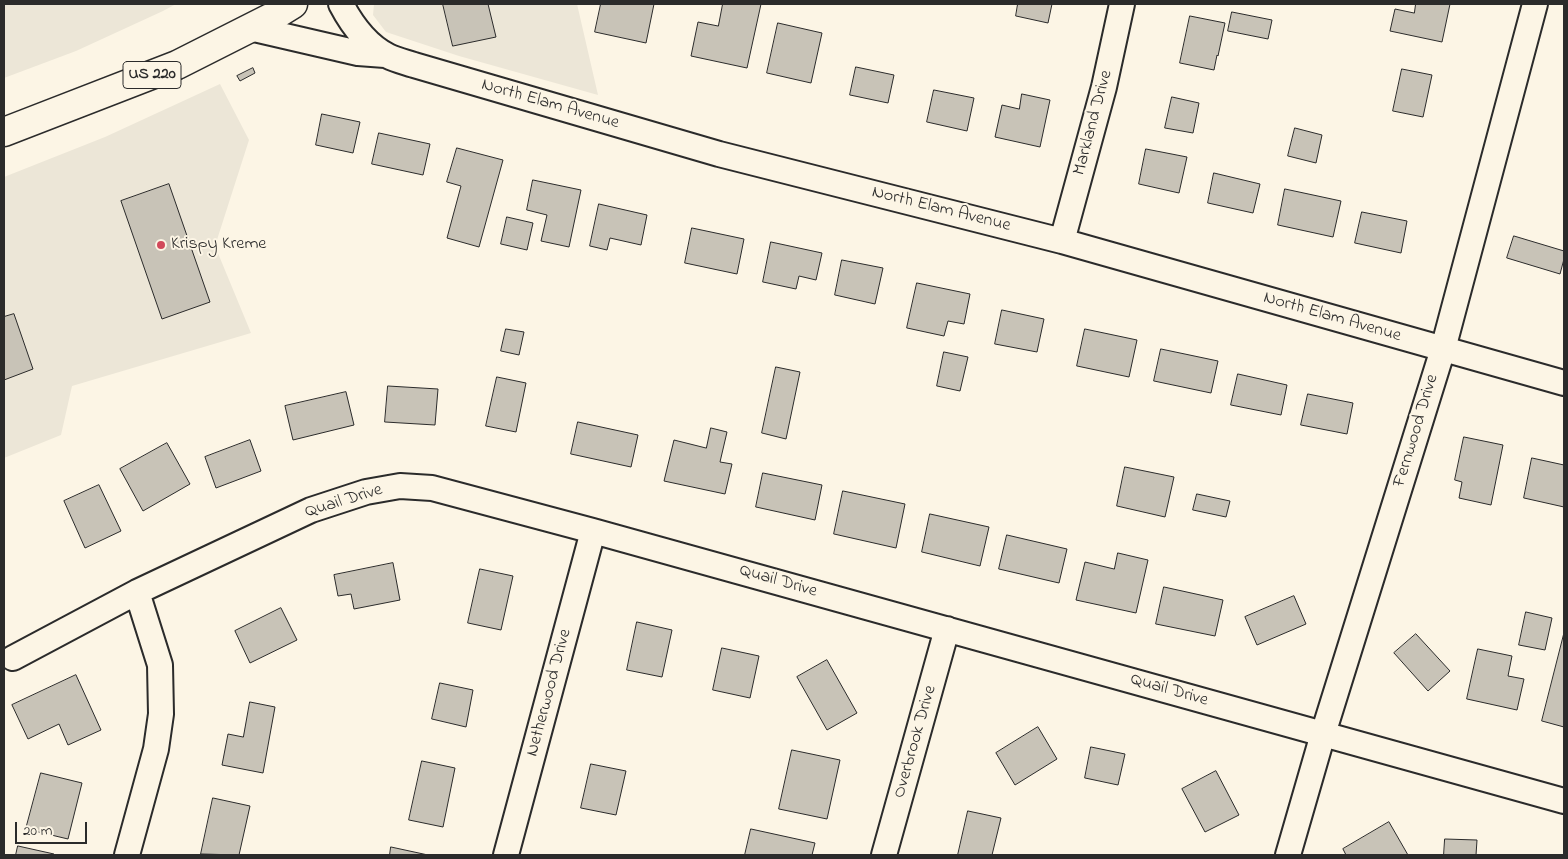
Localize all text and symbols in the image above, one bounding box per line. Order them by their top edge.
road number: US 220 [123,62,181,88]
street label: Markland Drive [1070,68,1118,178]
street label: North Elam Avenue [479,75,621,135]
street label: North Elam Avenue [869,182,1013,238]
place label: Krispy Kreme [171,234,266,256]
marker: Krispy Kreme [155,239,167,251]
street label: North Elam Avenue [1261,288,1403,348]
street label: Fernwood Drive [1390,372,1444,490]
street label: Quail Drive [303,480,385,524]
street label: Quail Drive [737,561,819,603]
street label: Netherwood Drive [523,627,577,759]
street label: Quail Drive [1128,670,1210,712]
street label: Overbrook Drive [890,683,942,801]
scale bar [18,812,90,844]
text: 20 m [23,820,52,842]

